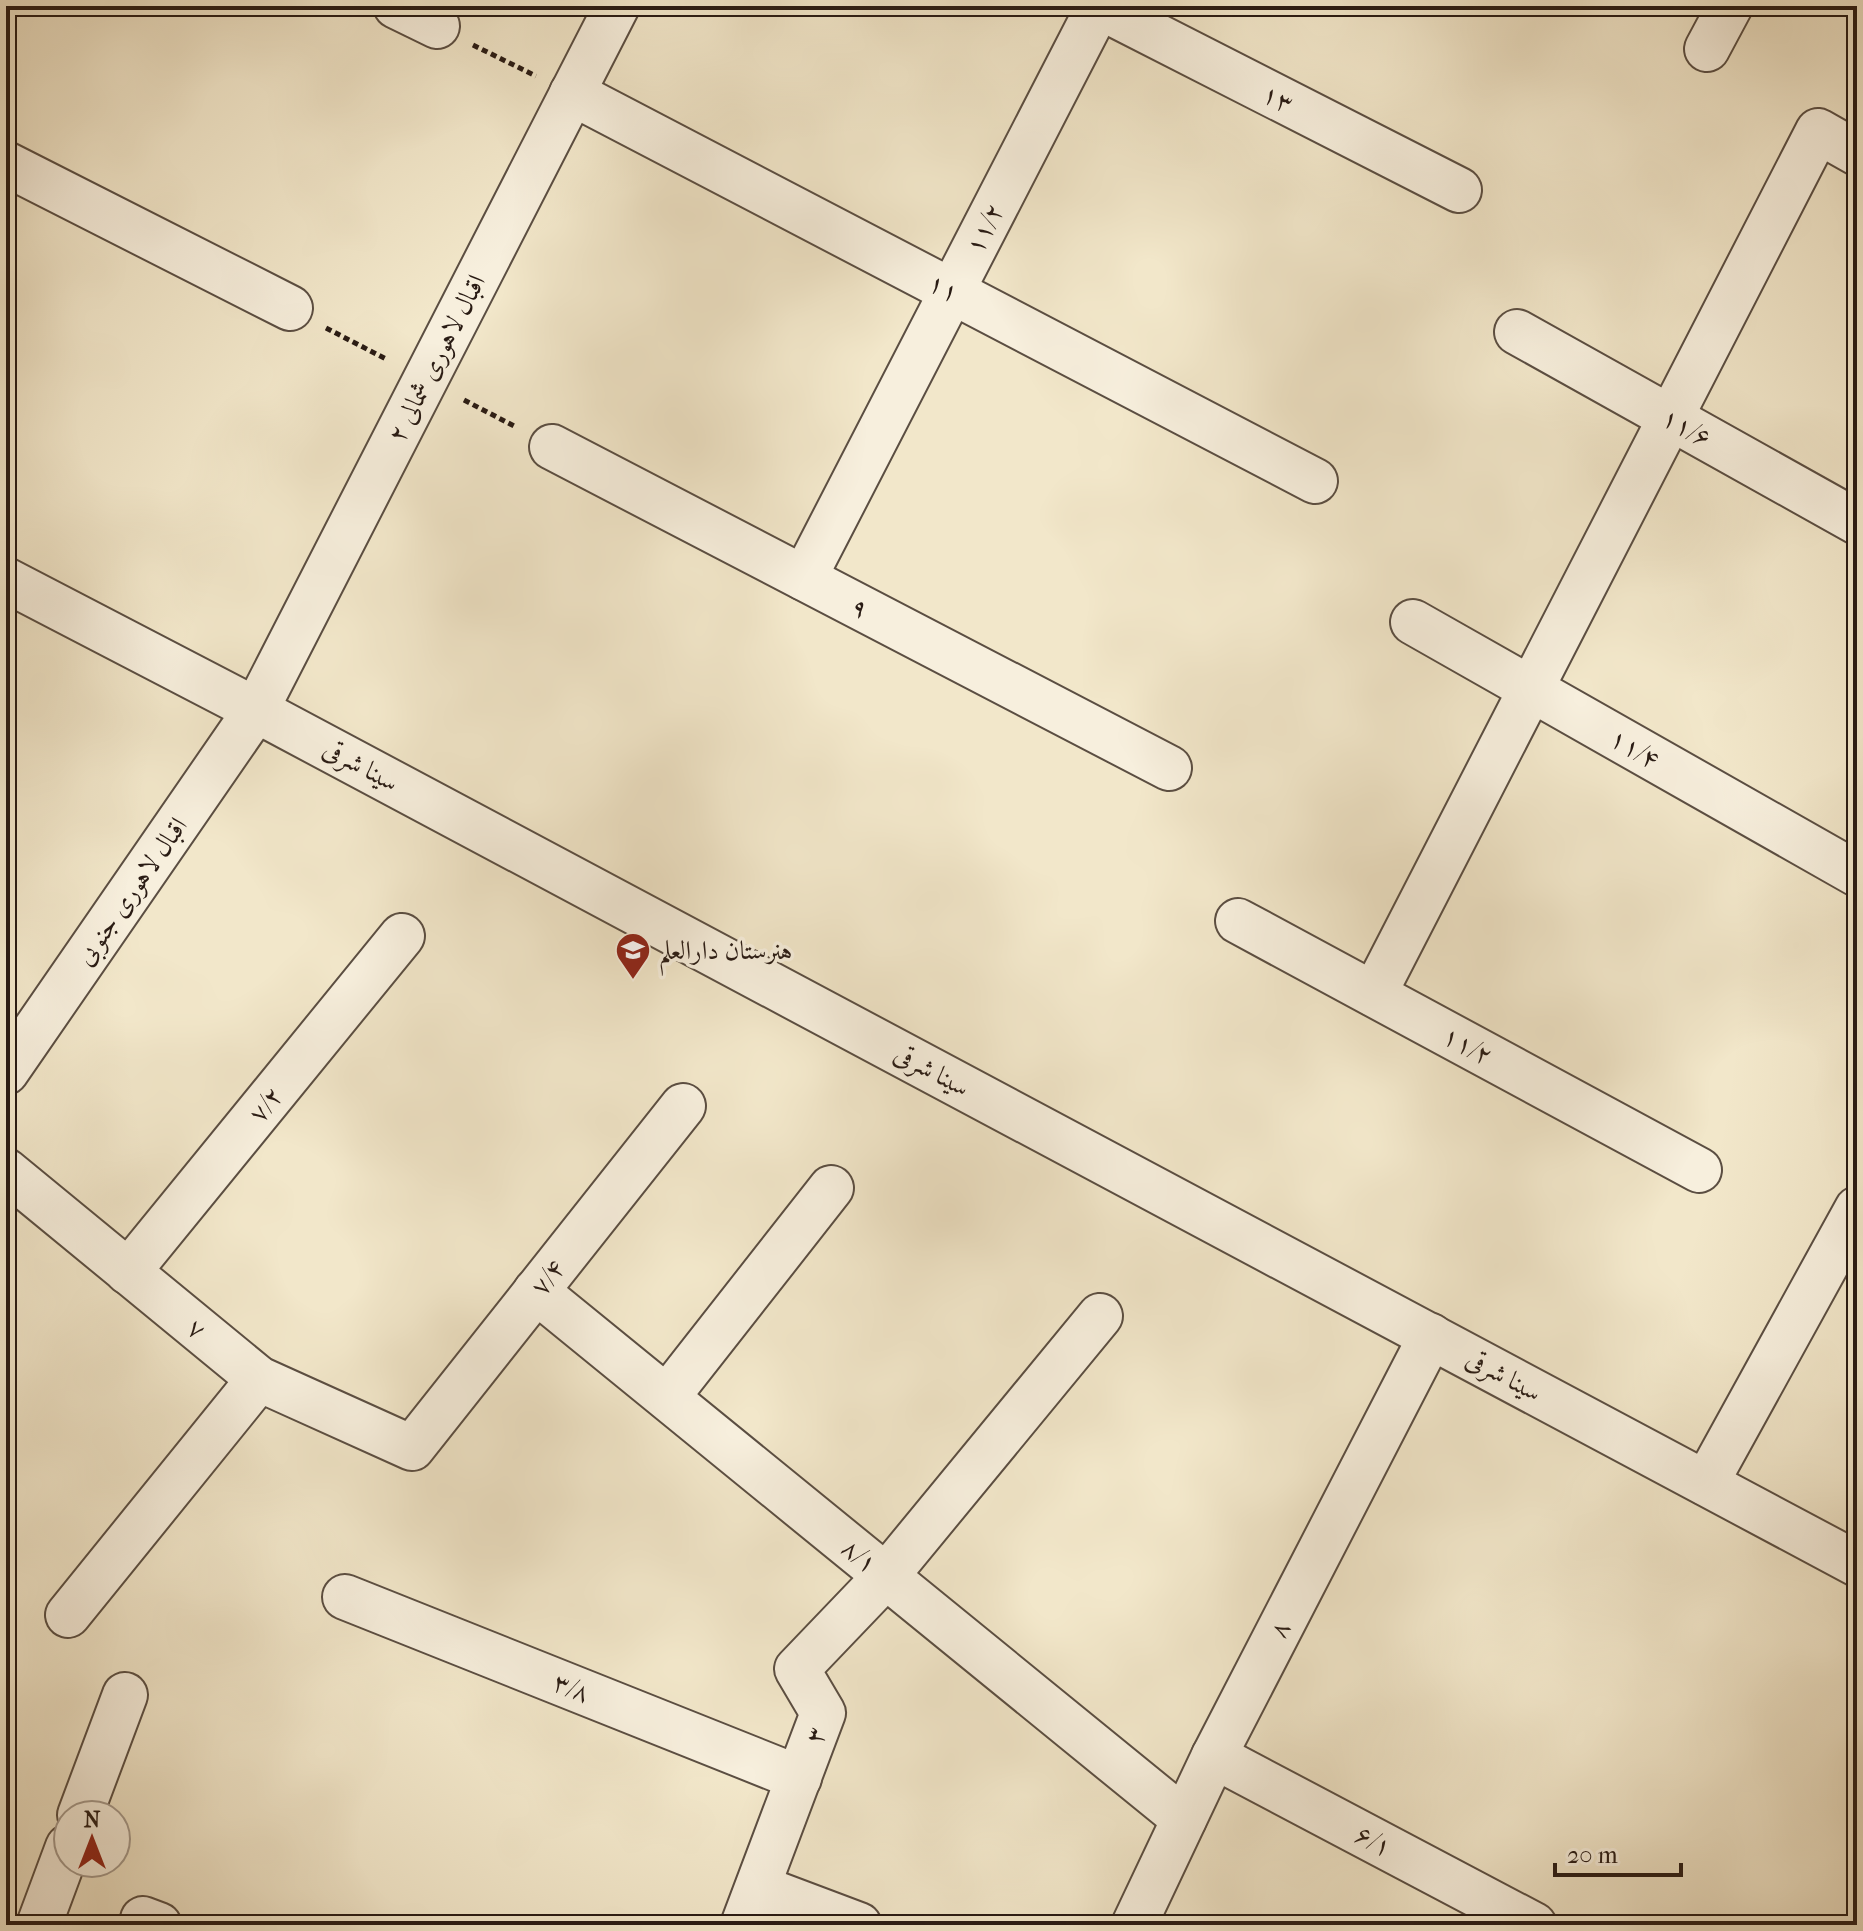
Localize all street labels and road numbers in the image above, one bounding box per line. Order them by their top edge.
street label: ۱۳ [1257,78,1298,119]
street label: ۱۱/۲ [959,198,1010,258]
street label: ۱۱ [923,267,964,308]
street label: اقبال لاهوری شمالی ۲ [381,269,493,448]
street label: ۱۱/۶ [1657,401,1717,454]
street label: ۹ [846,590,874,625]
street label: ۱۱/۴ [1604,722,1665,775]
street label: سینا شرقی [317,733,404,799]
street label: اقبال لاهوری جنوبی [69,811,196,973]
street label: ۱۱/۲ [1438,1020,1498,1071]
street label: سینا شرقی [888,1038,975,1104]
street label: ۷/۲ [242,1080,289,1128]
street label: ۷/۴ [524,1253,571,1301]
street label: ۷ [181,1312,212,1345]
street label: سینا شرقی [1460,1343,1547,1409]
street label: ۸/۱ [836,1532,884,1579]
street label: ۸ [1262,1615,1297,1643]
street label: ۳/۸ [549,1666,595,1709]
street label: ۳ [798,1723,833,1748]
street label: ۶/۱ [1350,1818,1397,1863]

